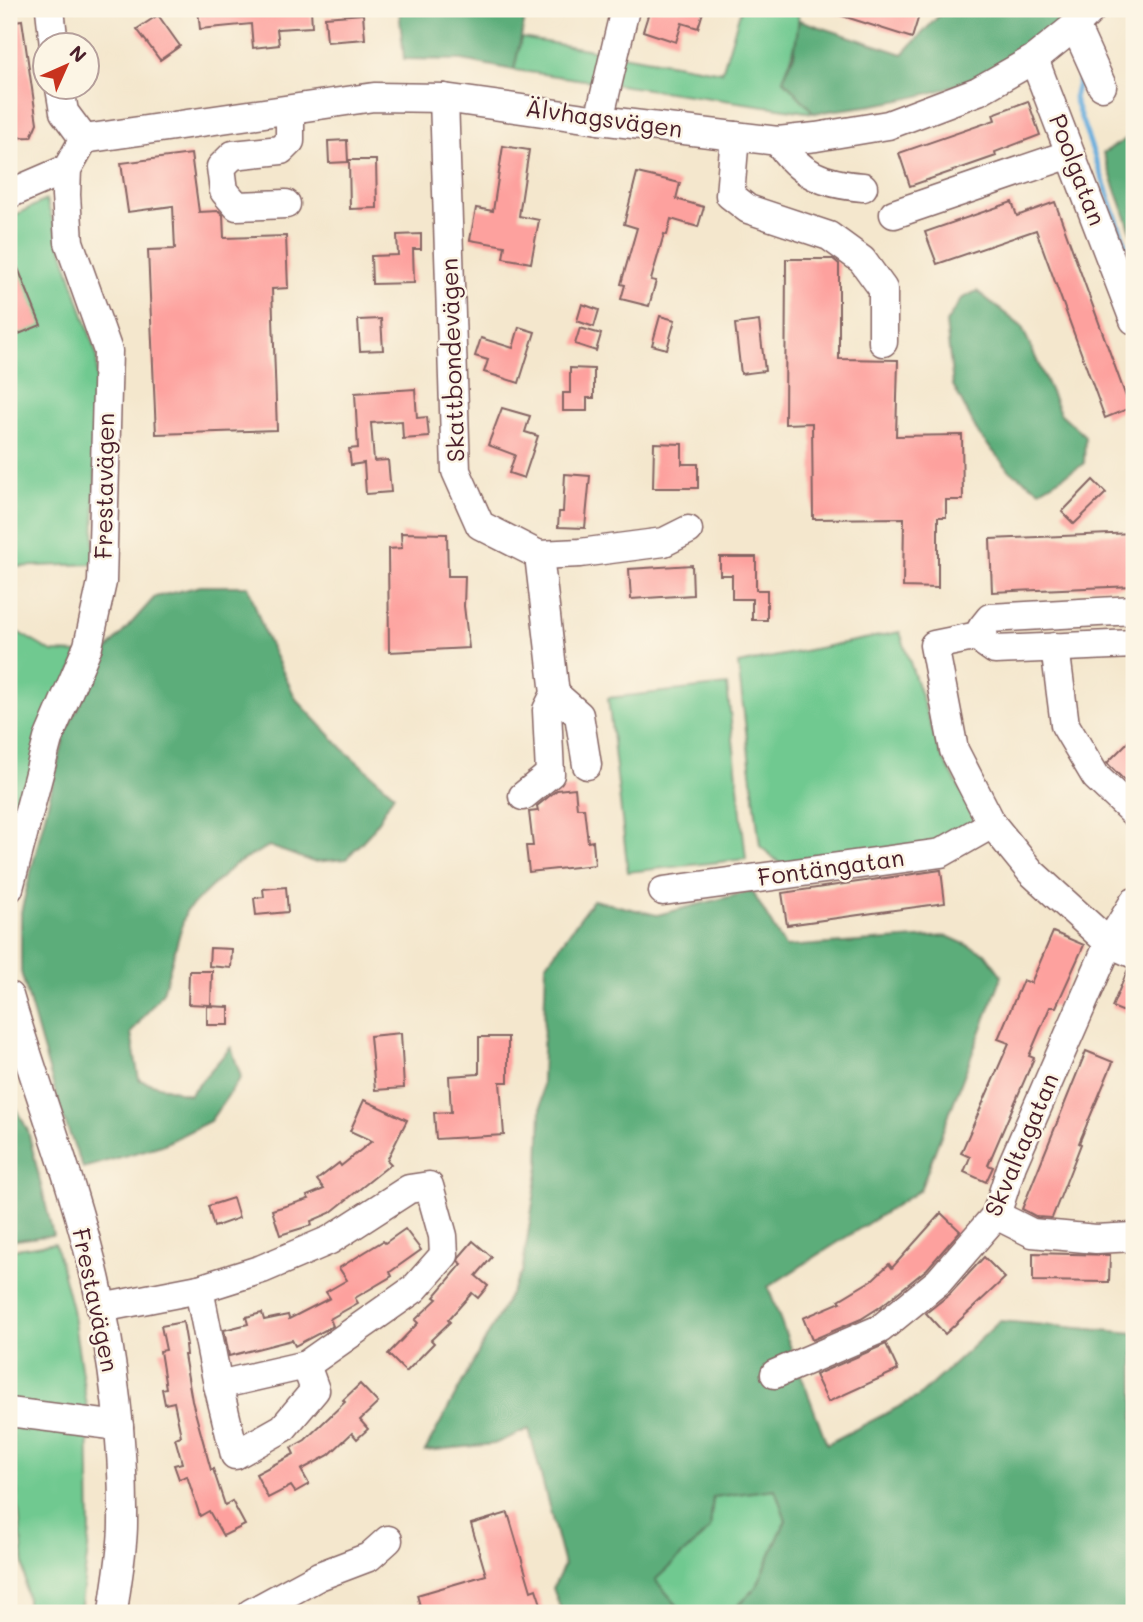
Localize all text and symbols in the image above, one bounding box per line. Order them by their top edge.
north arrow [32,32,102,102]
text: N [64,40,92,68]
street label: Älvhagsvägen [524,91,685,144]
street label: Poolgatan [1043,109,1114,230]
street label: Skattbondevägen [432,258,471,463]
street label: Frestavägen [87,413,120,559]
street label: Fontängatan [756,841,906,892]
street label: Skvaltagatan [976,1068,1065,1221]
street label: Frestavägen [66,1225,127,1374]

